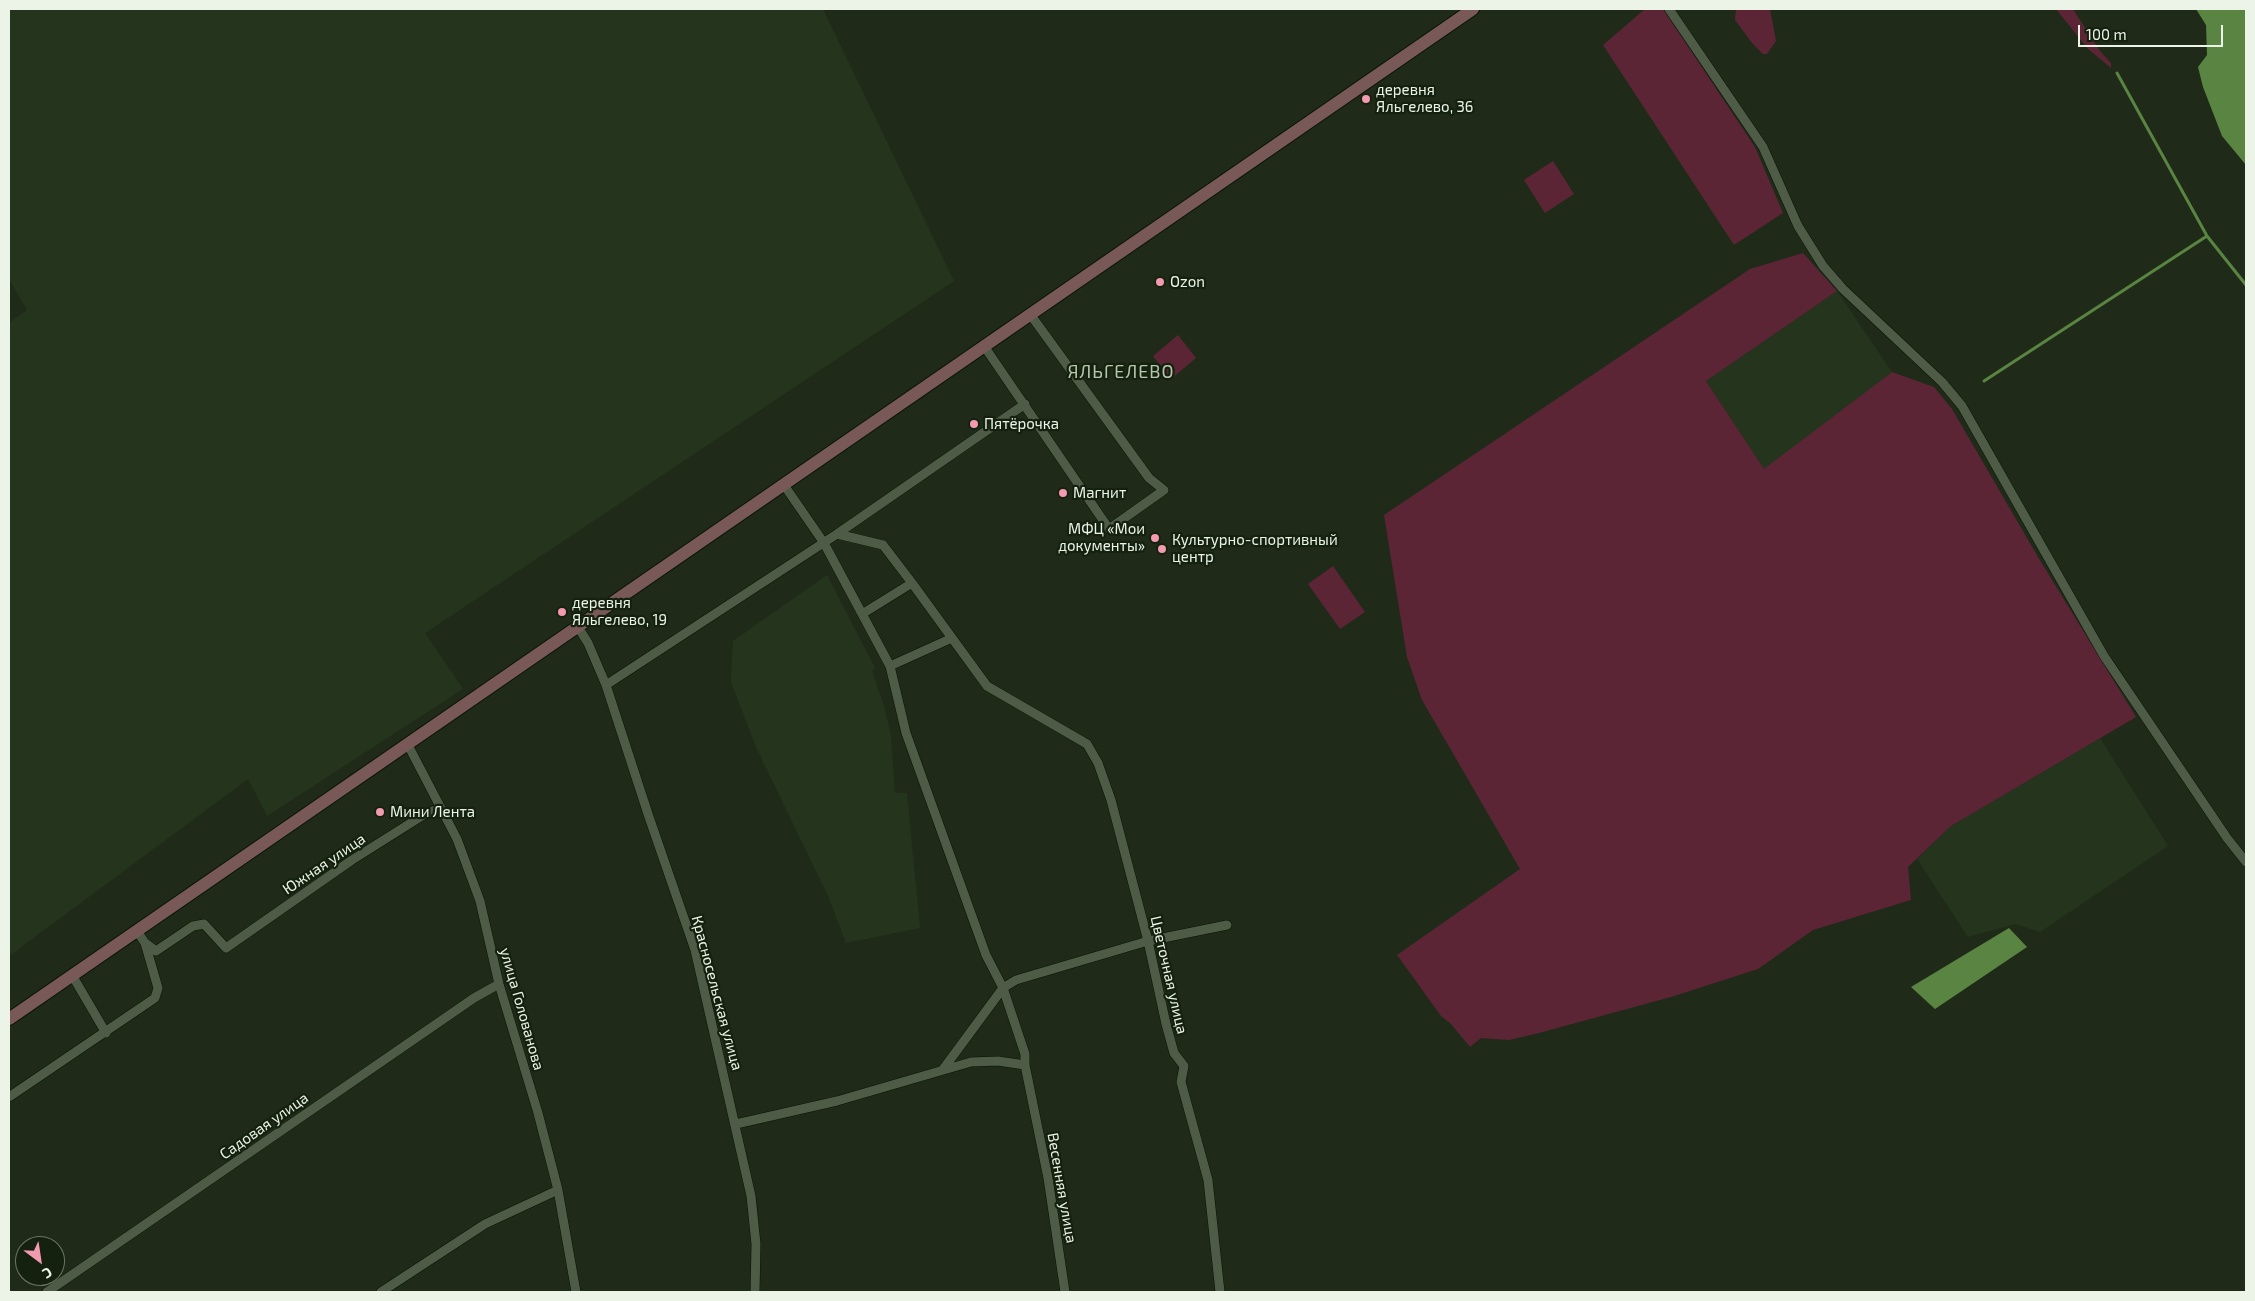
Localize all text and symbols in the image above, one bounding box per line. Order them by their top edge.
scale bar [2080,15,2225,47]
text: 100 m [2086,25,2127,43]
place label: деревня Яльгелево, 36 [1376,81,1473,116]
marker: деревня Яльгелево, 36 [1360,93,1372,105]
place label: Ozon [1170,273,1205,291]
marker: Ozon [1154,276,1166,288]
district label: ЯЛЬГЕЛЕВО [1066,361,1176,383]
place label: Пятёрочка [984,415,1059,433]
marker: Пятёрочка [968,418,980,430]
place label: Магнит [1073,484,1126,502]
marker: Магнит [1057,487,1069,499]
place label: МФЦ «Мои документы» [1058,520,1145,555]
place label: Культурно-спортивный центр [1172,531,1338,566]
marker: МФЦ «Мои документы» [1149,532,1161,544]
marker: Культурно-спортивный центр [1156,543,1168,555]
place label: деревня Яльгелево, 19 [572,594,667,629]
marker: деревня Яльгелево, 19 [556,606,568,618]
place label: Мини Лента [390,803,475,821]
marker: Мини Лента [374,806,386,818]
street label: Южная улица [279,830,369,898]
street label: Красносельская улица [688,914,746,1072]
street label: Цветочная улица [1147,914,1191,1036]
street label: улица Голованова [496,946,548,1072]
street label: Садовая улица [216,1089,312,1163]
street label: Весенняя улица [1043,1131,1081,1245]
north arrow [15,1236,65,1286]
text: С [40,1264,55,1283]

